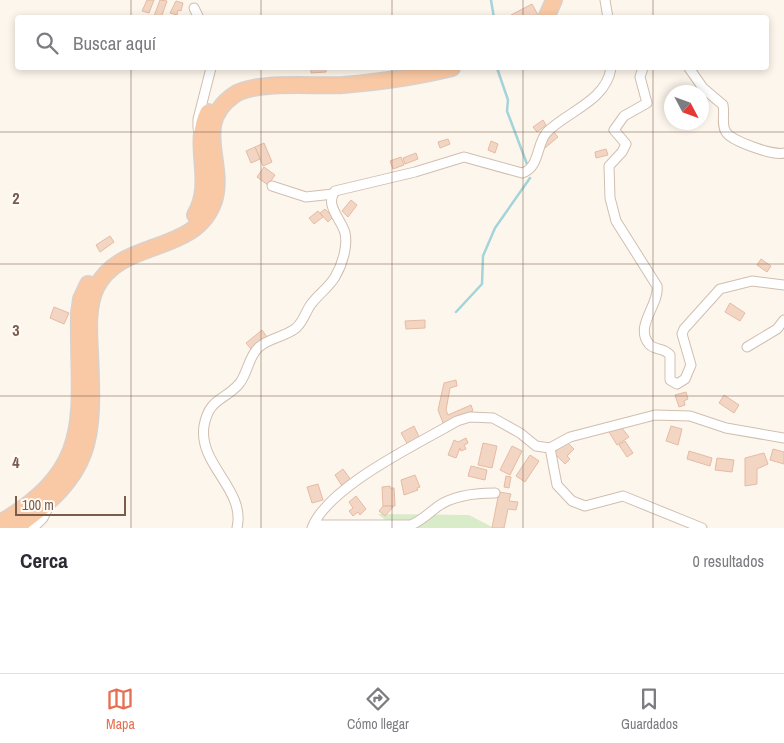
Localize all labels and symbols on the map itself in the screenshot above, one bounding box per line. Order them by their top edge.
north arrow [664,85,709,130]
text: 2 [12,187,20,209]
text: 3 [12,319,20,341]
text: 4 [12,451,20,473]
scale bar [15,493,126,516]

